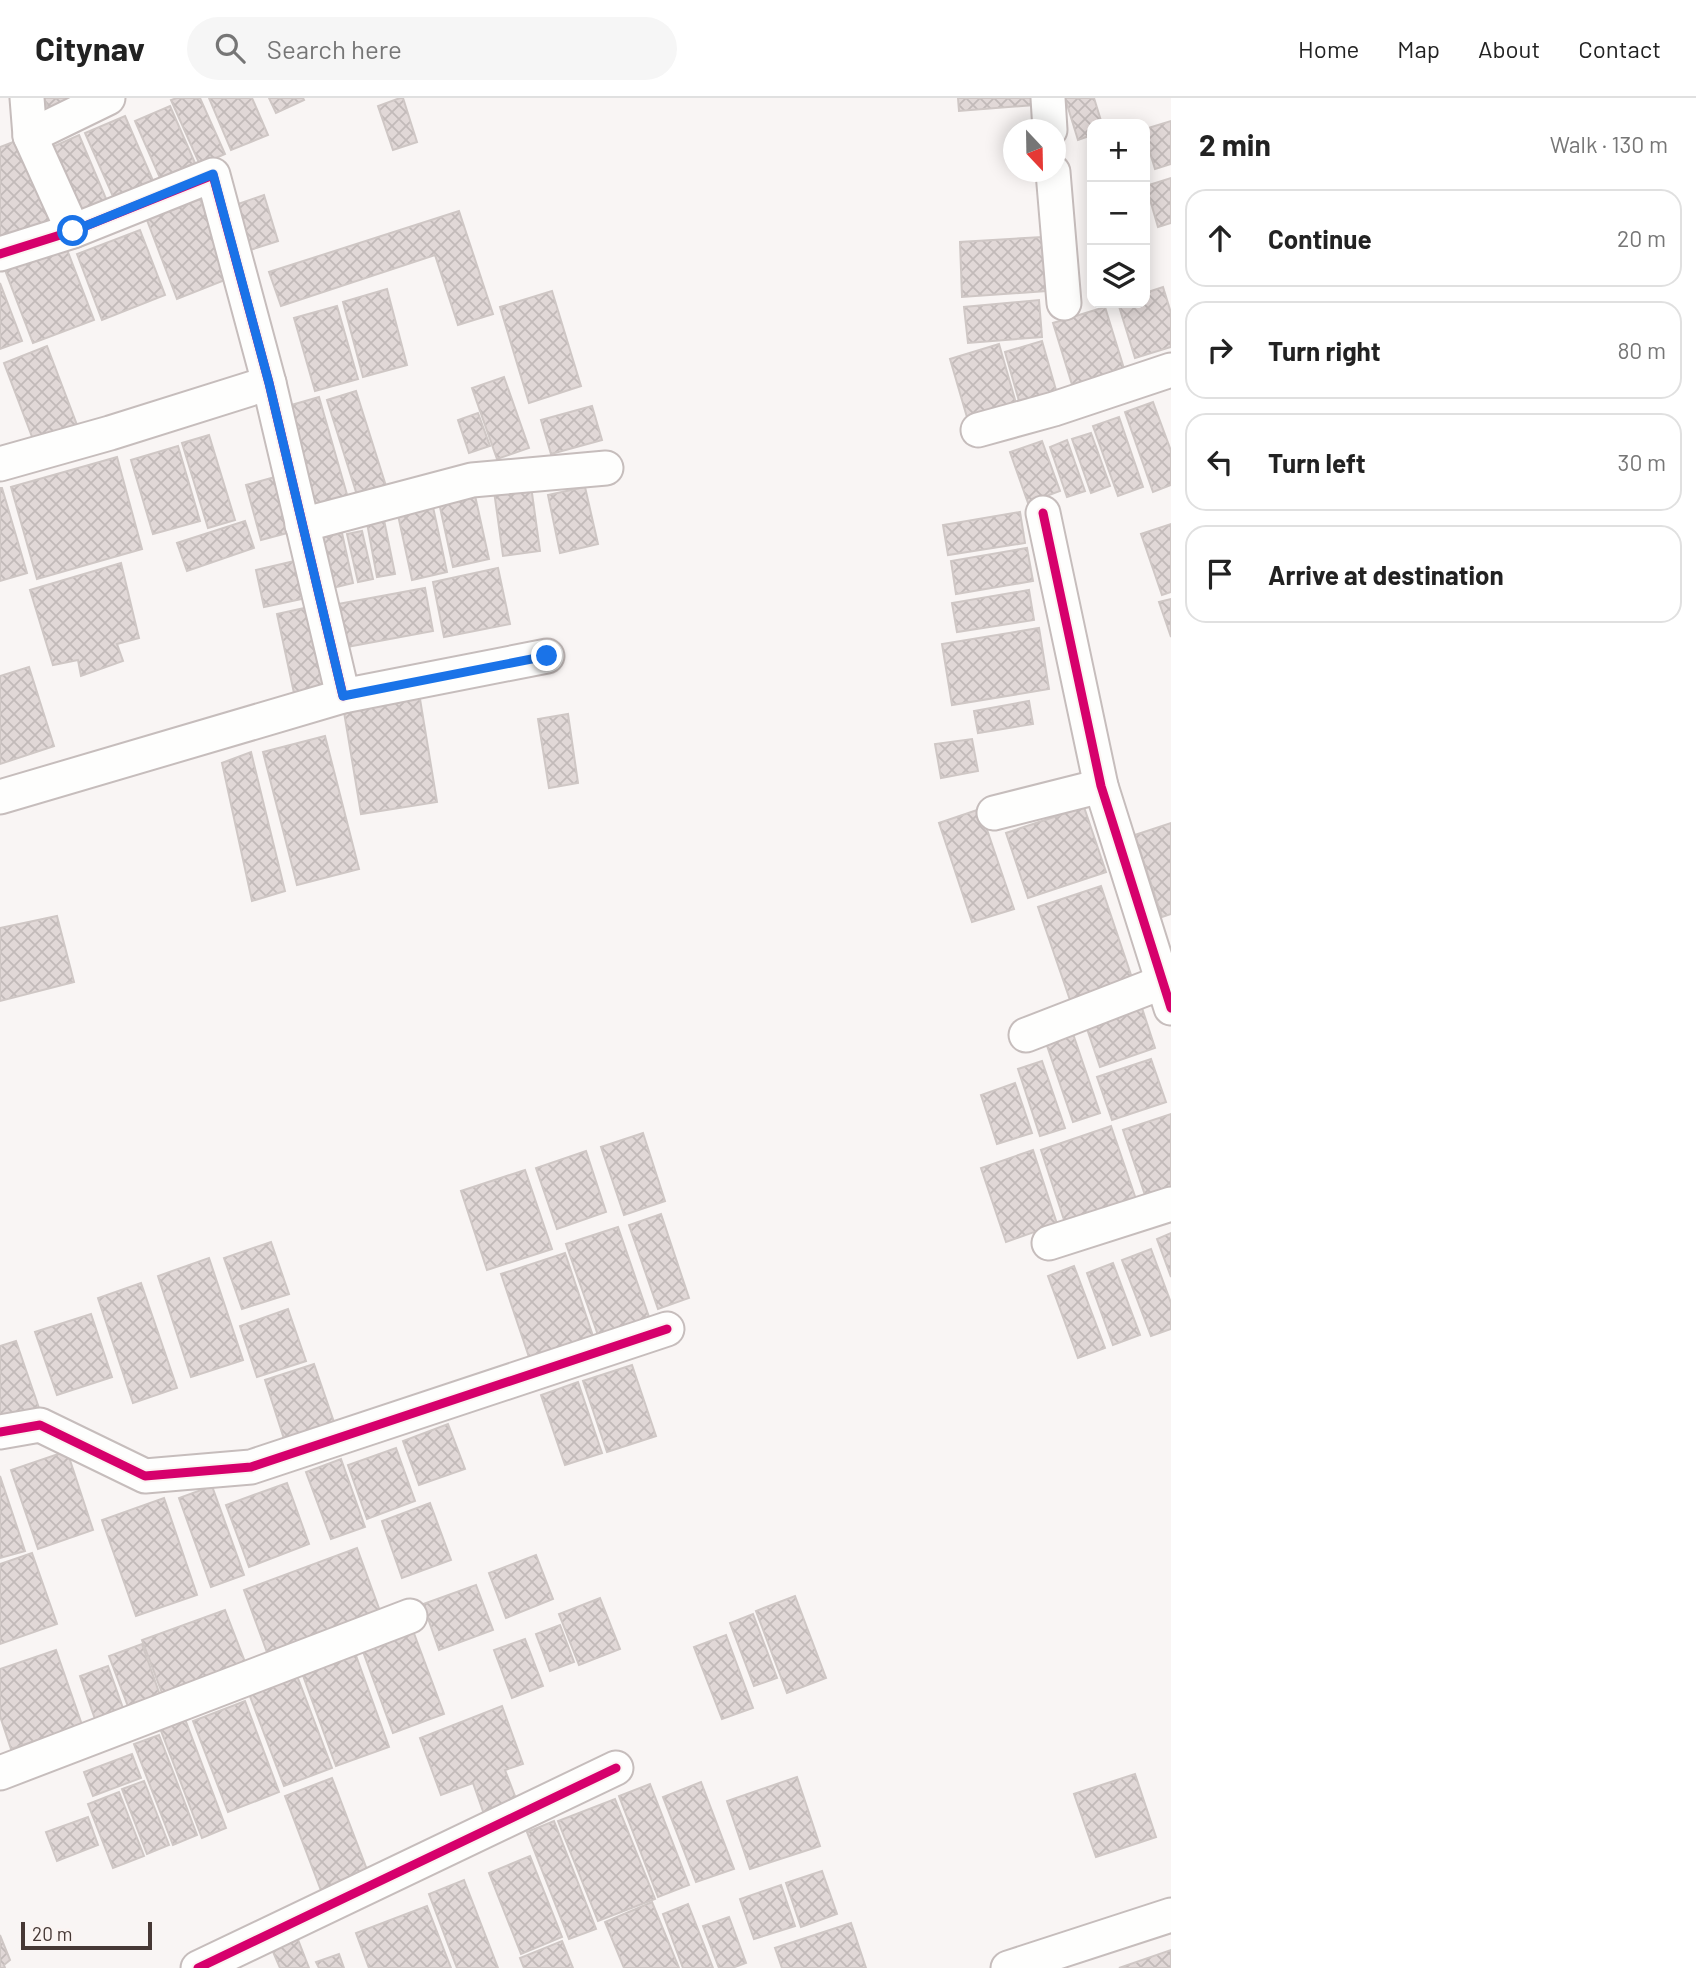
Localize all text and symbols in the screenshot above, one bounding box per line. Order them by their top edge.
search box [187,17,677,80]
text: Citynav [35,28,145,68]
icon: search [211,29,249,67]
text: Search here [267,33,402,64]
text: Home [1298,34,1359,63]
text: Map [1397,34,1440,63]
text: About [1478,34,1540,63]
text: Contact [1578,34,1661,63]
north arrow [1003,119,1066,182]
map controls [1087,119,1150,308]
button: + [1087,119,1150,182]
text: 2 min [1199,126,1271,162]
text: Walk · 130 m [1550,130,1668,158]
button: − [1087,182,1150,245]
route start [57,215,88,246]
icon: ahead [1201,219,1239,257]
text: Continue [1268,223,1372,254]
text: 20 m [1617,224,1666,252]
button: layers [1087,245,1150,308]
icon: right [1201,331,1239,369]
text: Turn right [1268,335,1381,366]
text: 80 m [1617,336,1666,364]
icon: left [1201,443,1239,481]
text: Turn left [1268,447,1366,478]
text: 30 m [1618,448,1666,476]
icon: arrive [1201,555,1239,593]
text: Arrive at destination [1268,559,1504,590]
route end [531,640,562,671]
scale bar [21,1919,152,1951]
text: 20 m [32,1922,72,1945]

